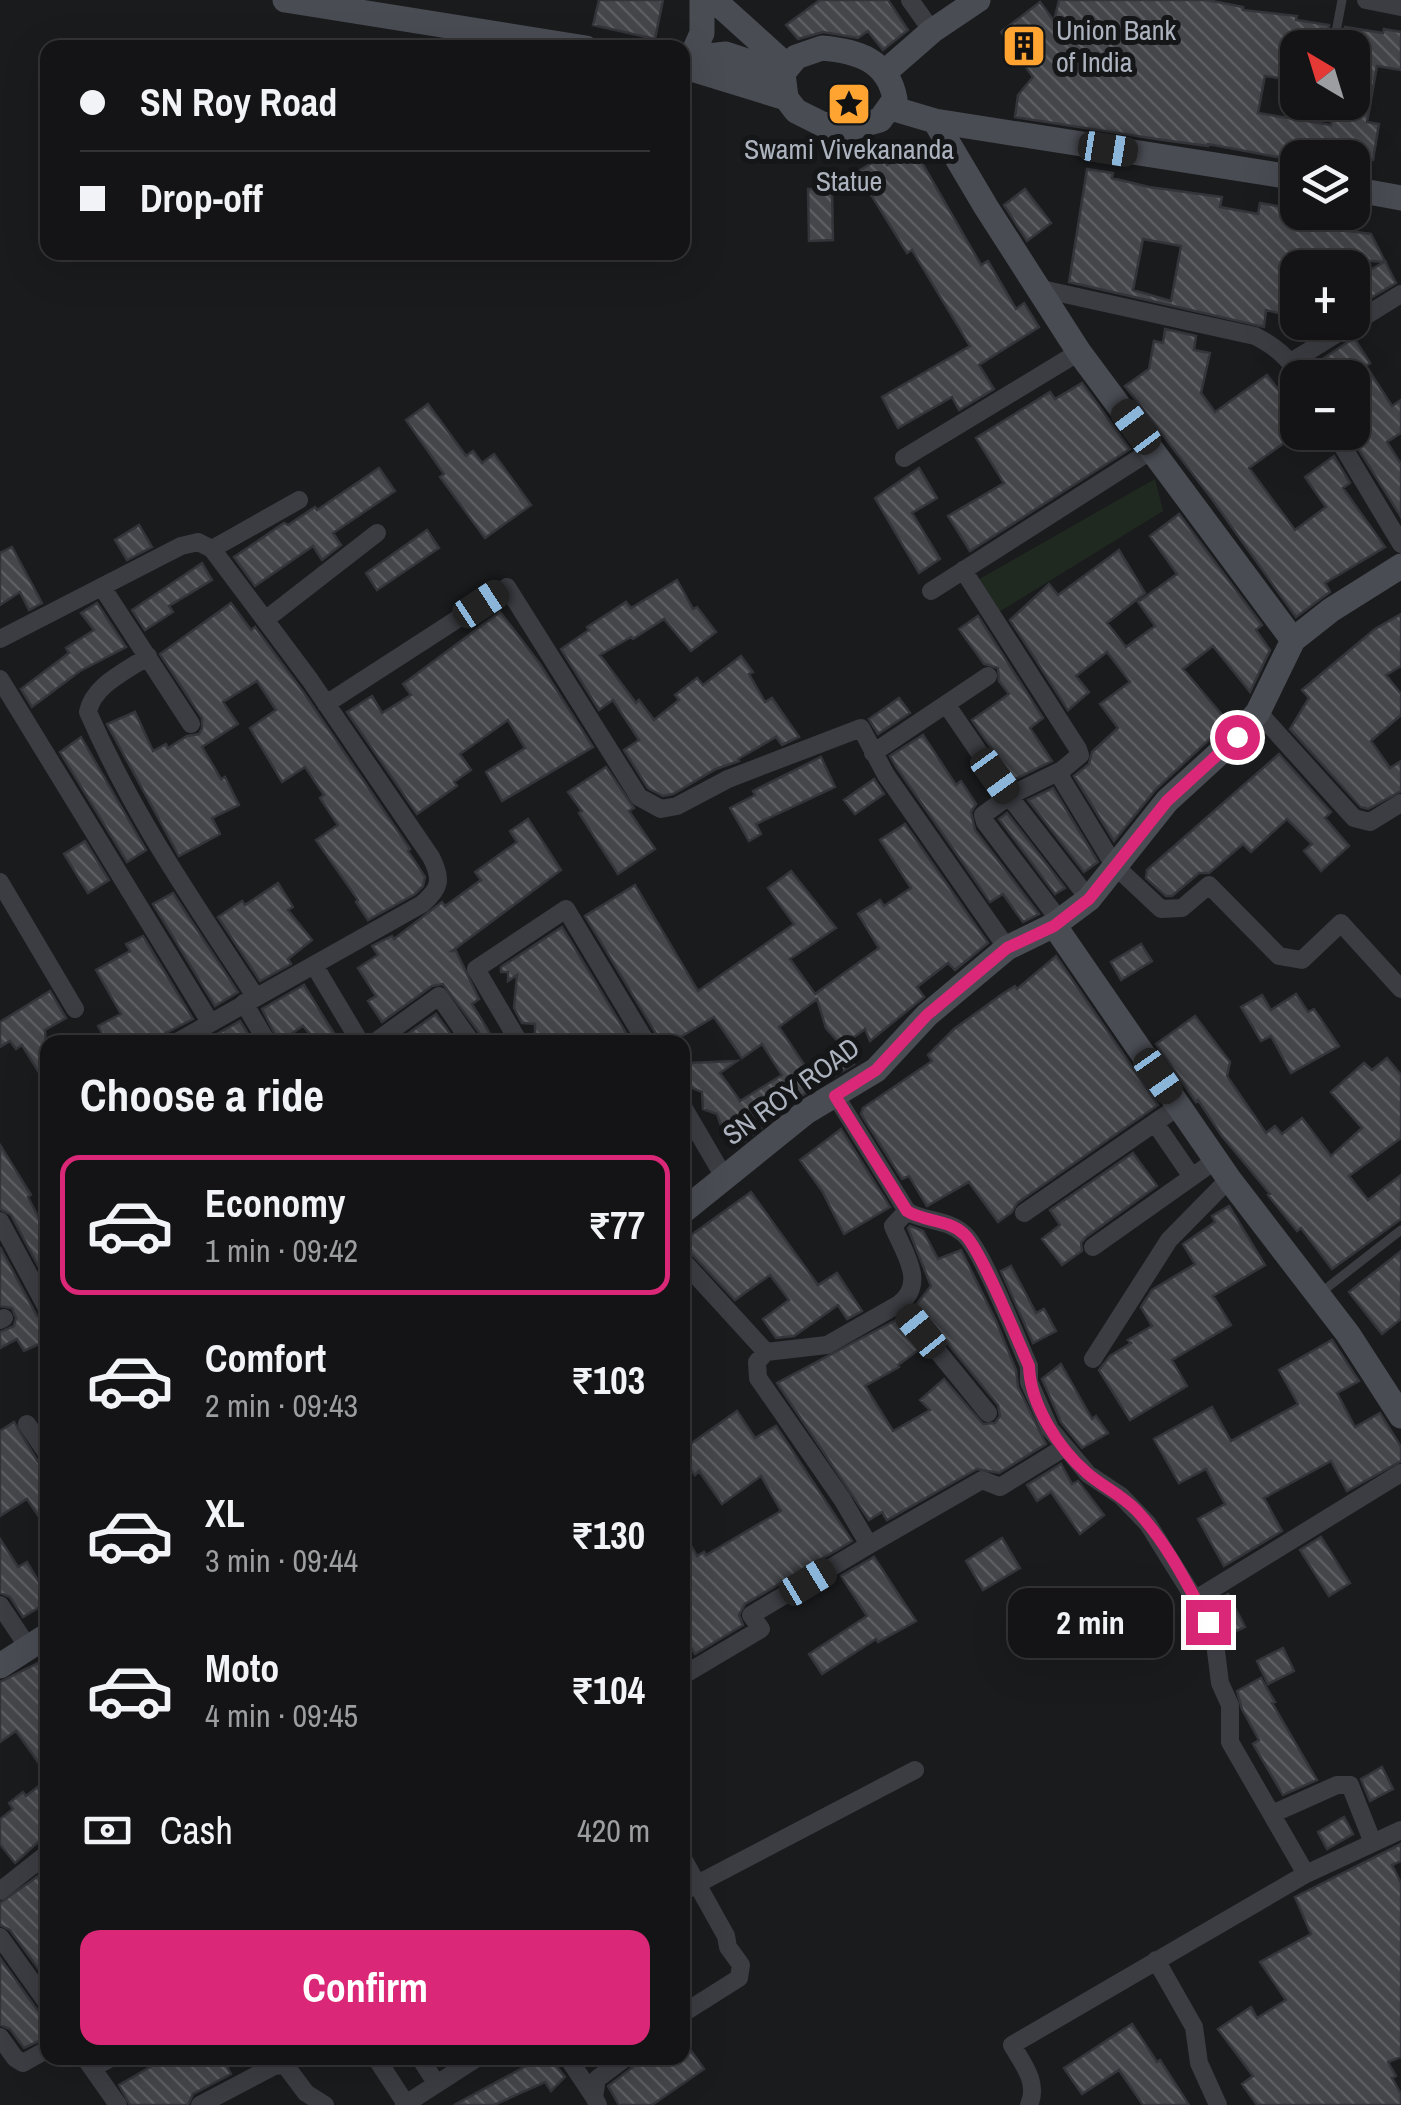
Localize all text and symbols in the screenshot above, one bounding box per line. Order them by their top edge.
place label: Union Bank of India [1056,11,1177,81]
building icon: Union Bank of India [1001,23,1047,69]
north arrow [1280,30,1370,120]
map controls [1280,30,1370,450]
text: SN Roy Road [140,77,337,128]
place icon: Swami Vivekananda Statue [826,81,872,127]
car [1076,129,1140,169]
place label: Swami Vivekananda Statue [744,130,954,200]
button: layers [1280,140,1370,230]
text: Drop-off [140,173,263,224]
button: + [1280,250,1370,340]
button: − [1280,360,1370,450]
car [1106,394,1166,460]
car [448,575,514,633]
route start [1215,715,1260,760]
car [965,743,1025,809]
street label: SN ROY ROAD [715,1029,867,1153]
car [1129,1043,1187,1109]
text: Choose a ride [80,1064,324,1125]
text: Economy [205,1178,345,1229]
icon: car [85,1180,175,1270]
text: ₹77 [588,1200,645,1251]
text: 1 min · 09:42 [205,1229,358,1272]
car [890,1298,952,1364]
text: Comfort [205,1333,326,1384]
icon: car [85,1335,175,1425]
text: ₹103 [571,1355,645,1406]
text: 2 min · 09:43 [205,1384,358,1427]
text: XL [205,1488,245,1539]
icon: car [85,1490,175,1580]
text: ₹130 [571,1510,645,1561]
text: 3 min · 09:44 [205,1539,358,1582]
car [775,1554,841,1610]
callout: 2 min [1008,1587,1173,1657]
route end [1186,1600,1231,1645]
text: 2 min [1056,1601,1125,1644]
text: Moto [205,1643,279,1694]
icon: car [85,1645,175,1735]
text: ₹104 [571,1665,645,1716]
text: 4 min · 09:45 [205,1694,358,1737]
icon: cash [80,1803,135,1858]
text: Cash [160,1805,233,1856]
text: 420 m [577,1809,650,1852]
button: Confirm [80,1930,650,2045]

